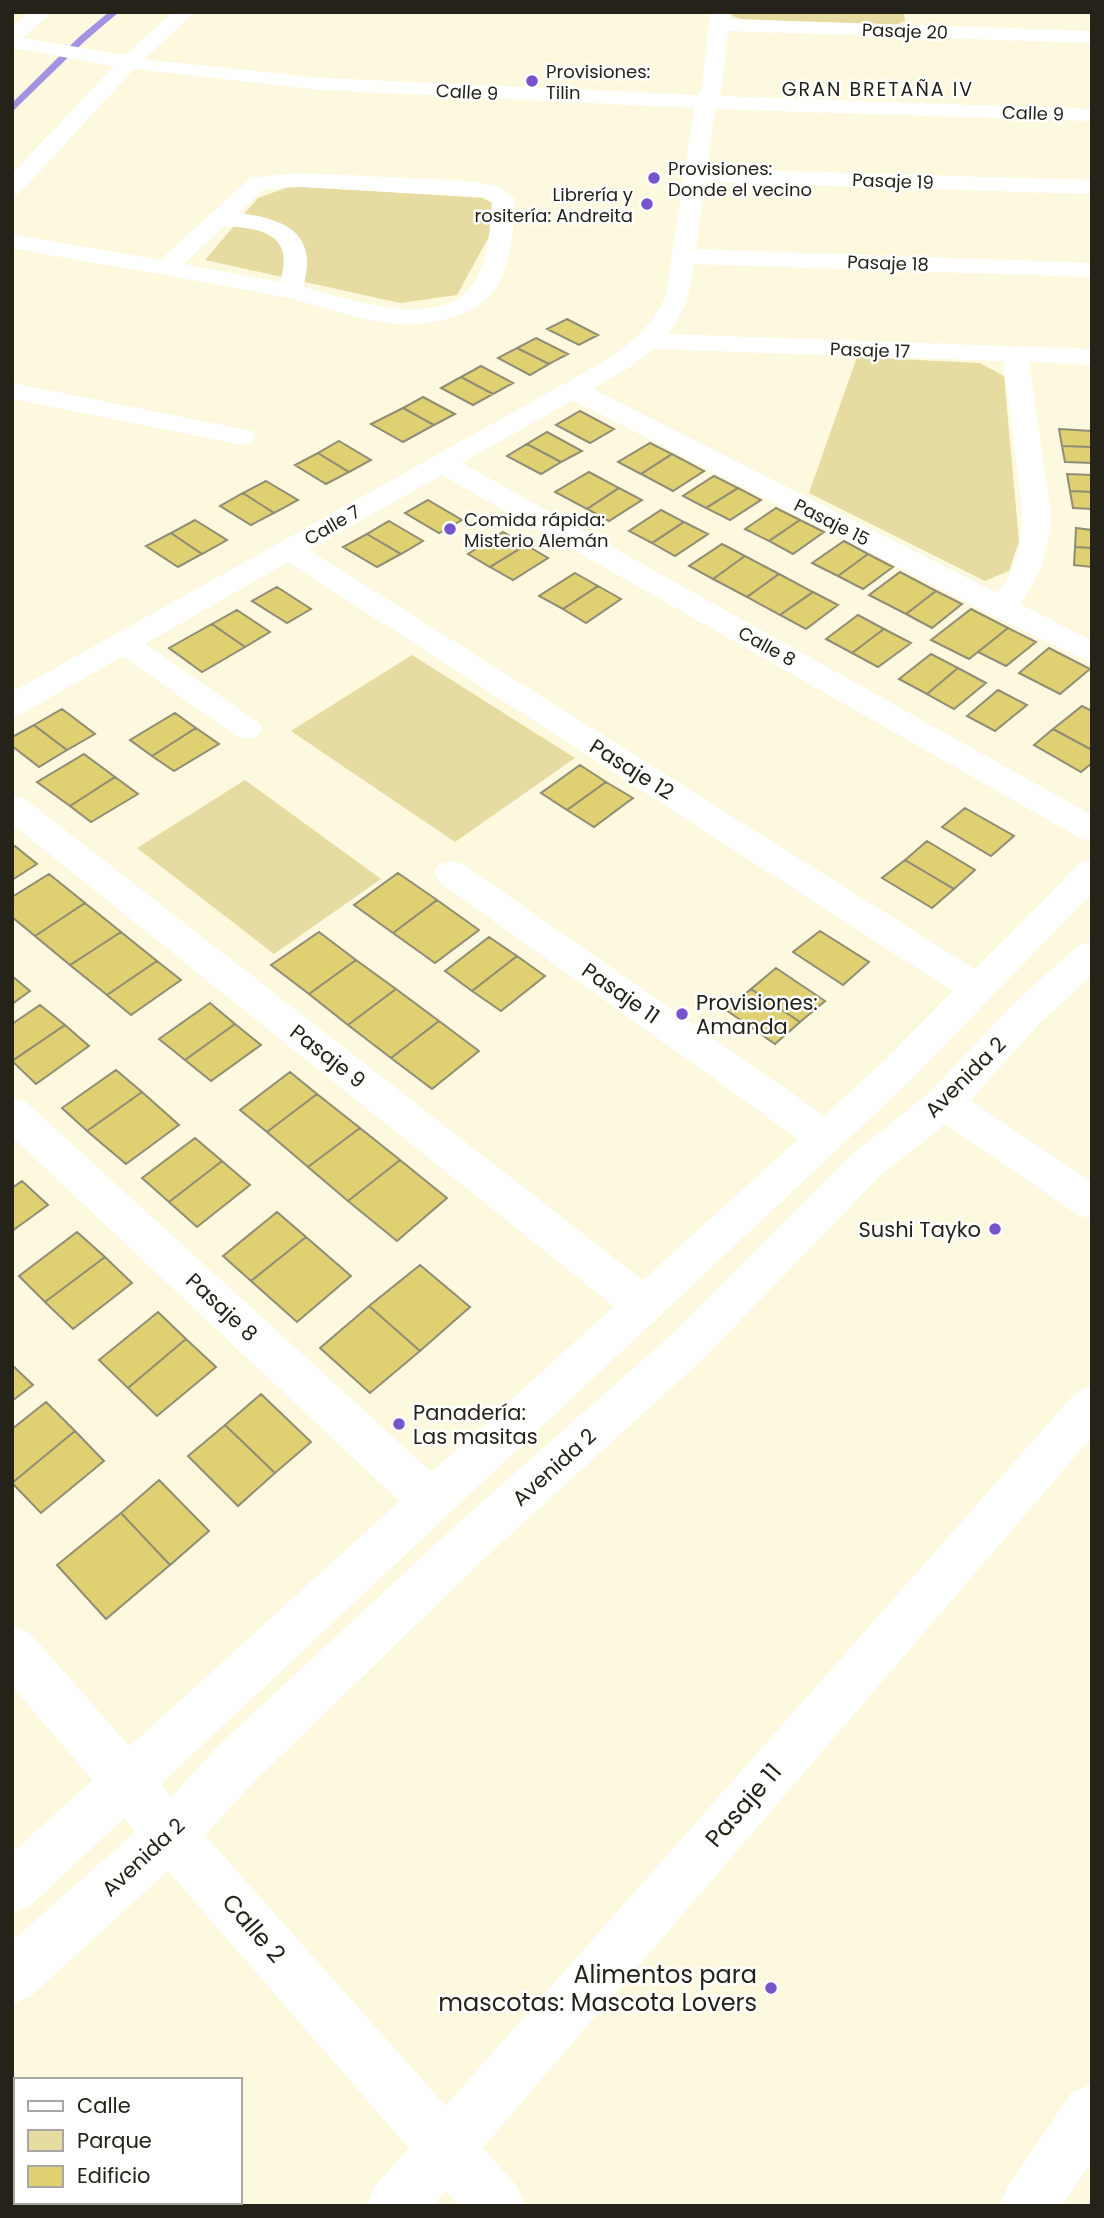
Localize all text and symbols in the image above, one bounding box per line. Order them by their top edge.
street label: Pasaje 20 [861,17,949,45]
place label: Provisiones: Tilin [546,59,650,105]
marker: Provisiones: Tilin [524,73,540,89]
district label: GRAN BRETAÑA IV [782,76,974,103]
street label: Calle 9 [435,78,499,106]
street label: Calle 9 [1001,99,1065,127]
place label: Provisiones: Donde el vecino [668,156,812,202]
street label: Pasaje 19 [852,167,934,195]
marker: Provisiones: Donde el vecino [646,170,662,186]
place label: Librería y rositería: Andreita [474,182,633,228]
marker: Librería y rositería: Andreita [639,196,655,212]
street label: Pasaje 18 [847,249,929,277]
street label: Pasaje 17 [830,336,911,364]
street label: Pasaje 15 [790,492,874,552]
street label: Calle 7 [299,499,365,551]
place label: Comida rápida: Misterio Alemán [464,507,608,553]
marker: Comida rápida: Misterio Alemán [442,521,458,537]
street label: Calle 8 [734,620,800,672]
street label: Pasaje 12 [584,732,680,806]
street label: Pasaje 11 [576,956,666,1030]
place label: Provisiones: Amanda [696,988,818,1041]
marker: Provisiones: Amanda [674,1006,690,1022]
street label: Pasaje 9 [284,1017,372,1095]
street label: Avenida 2 [918,1030,1012,1124]
place label: Sushi Tayko [858,1215,981,1244]
marker: Sushi Tayko [987,1221,1003,1237]
street label: Pasaje 8 [180,1266,264,1348]
place label: Panadería: Las masitas [413,1398,538,1451]
marker: Panadería: Las masitas [391,1416,407,1432]
street label: Avenida 2 [506,1422,602,1512]
street label: Pasaje 11 [697,1756,789,1854]
street label: Avenida 2 [95,1811,191,1903]
street label: Calle 2 [215,1886,293,1970]
place label: Alimentos para mascotas: Mascota Lovers [438,1958,757,2019]
marker: Alimentos para mascotas: Mascota Lovers [763,1980,779,1996]
legend [14,2078,242,2204]
text: Calle [77,2091,131,2120]
text: Parque [77,2126,152,2155]
text: Edificio [77,2161,151,2190]

